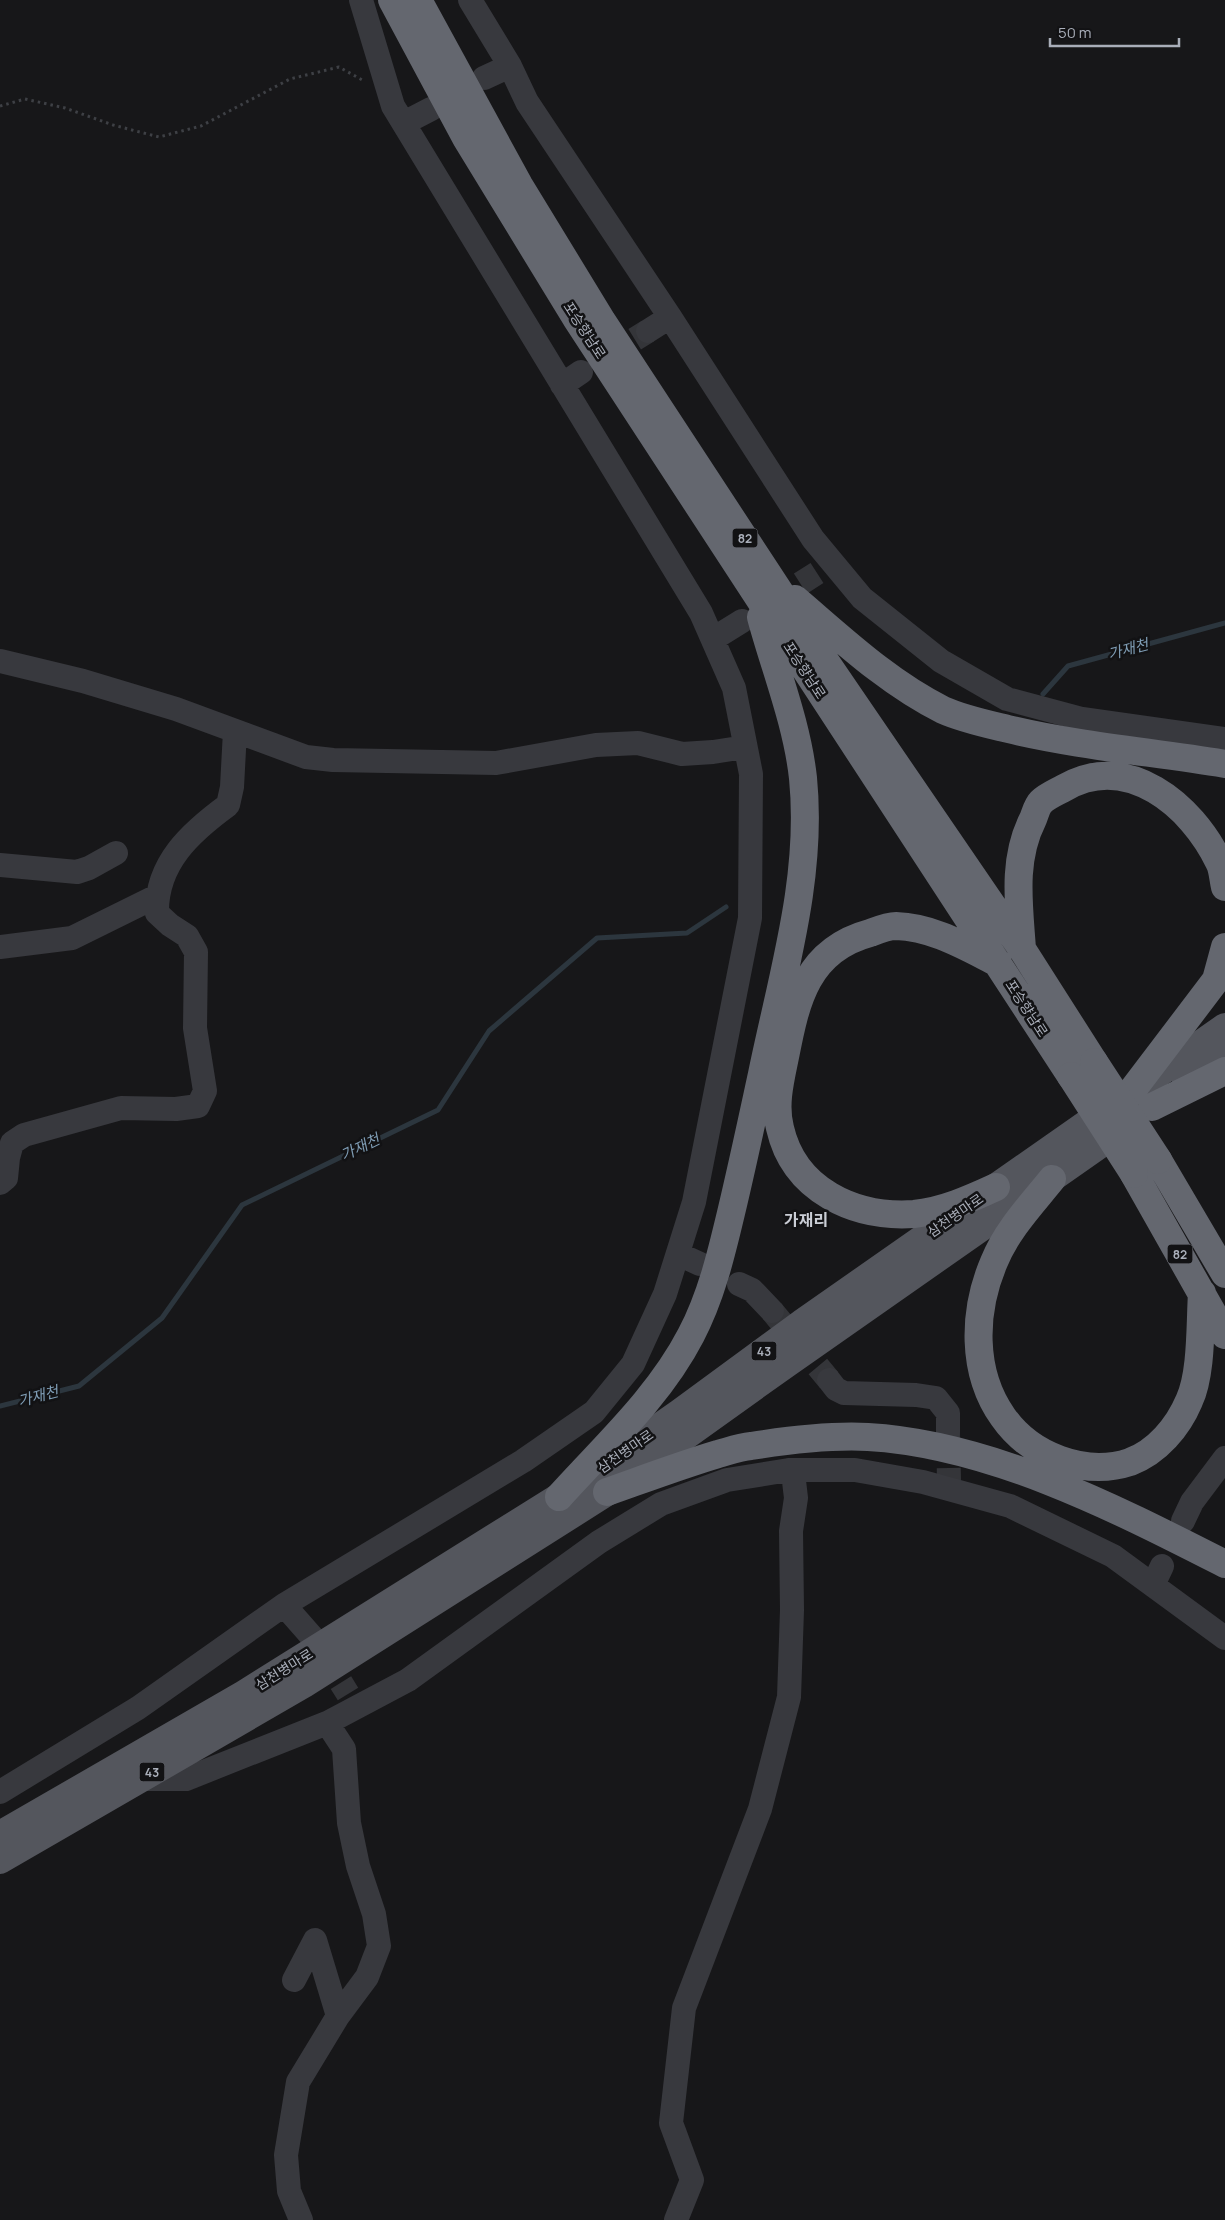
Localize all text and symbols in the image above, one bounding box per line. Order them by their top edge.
scale bar [1050,15,1179,47]
text: 50 m [1058,22,1092,43]
street label: 포승향남로 [559,298,611,362]
road number: 82 [732,528,758,548]
water label: 가재천 [1105,633,1153,665]
street label: 포승향남로 [779,638,831,702]
street label: 포승향남로 [1001,976,1053,1040]
water label: 가재천 [337,1128,385,1166]
street label: 삼천병마로 [923,1189,987,1241]
district label: 가재리 [784,1209,828,1231]
road number: 82 [1168,1244,1192,1264]
road number: 43 [752,1342,776,1360]
water label: 가재천 [15,1380,63,1412]
street label: 삼천병마로 [593,1425,657,1477]
street label: 삼천병마로 [252,1644,316,1694]
road number: 43 [140,1762,164,1781]

